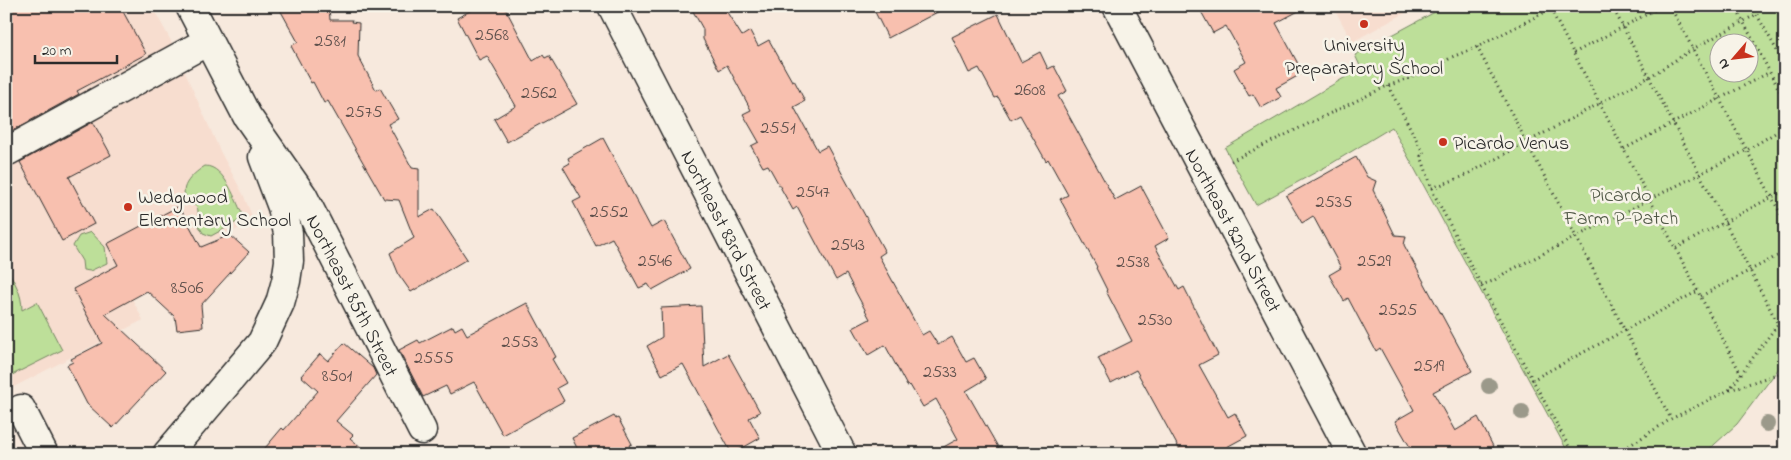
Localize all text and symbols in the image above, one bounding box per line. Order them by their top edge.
marker: University Preparatory School [1358,18,1370,30]
house number: 2568 [475,23,509,49]
house number: 2581 [314,29,346,55]
scale bar [35,32,118,64]
place label: University Preparatory School [1285,32,1443,84]
north arrow [1708,32,1758,82]
text: 20 m [42,40,72,62]
text: N [1712,54,1735,73]
house number: 2608 [1014,78,1046,104]
house number: 2562 [521,81,557,107]
house number: 2575 [346,100,382,126]
house number: 2551 [760,116,796,142]
place label: Picardo Venus [1453,130,1569,159]
marker: Picardo Venus [1437,136,1449,148]
street label: Northeast 82nd Street [1176,144,1287,319]
street label: Northeast 83rd Street [672,146,778,317]
house number: 2547 [796,180,831,206]
park label: Picardo Farm P-Patch [1563,182,1678,234]
place label: Wedgwood Elementary School [138,184,291,236]
house number: 2535 [1316,190,1352,216]
house number: 2552 [590,200,628,226]
marker: Wedgwood Elementary School [122,201,134,213]
street label: Northeast 85th Street [297,210,404,383]
house number: 2543 [831,233,865,259]
house number: 2546 [638,249,672,275]
house number: 2529 [1357,249,1391,275]
house number: 2538 [1116,250,1150,276]
house number: 8506 [171,276,203,302]
house number: 2525 [1379,298,1417,324]
house number: 2530 [1138,308,1172,334]
house number: 2553 [502,330,538,356]
house number: 2555 [414,346,454,372]
house number: 2519 [1414,354,1445,380]
house number: 2533 [923,360,957,386]
house number: 8501 [322,364,353,390]

